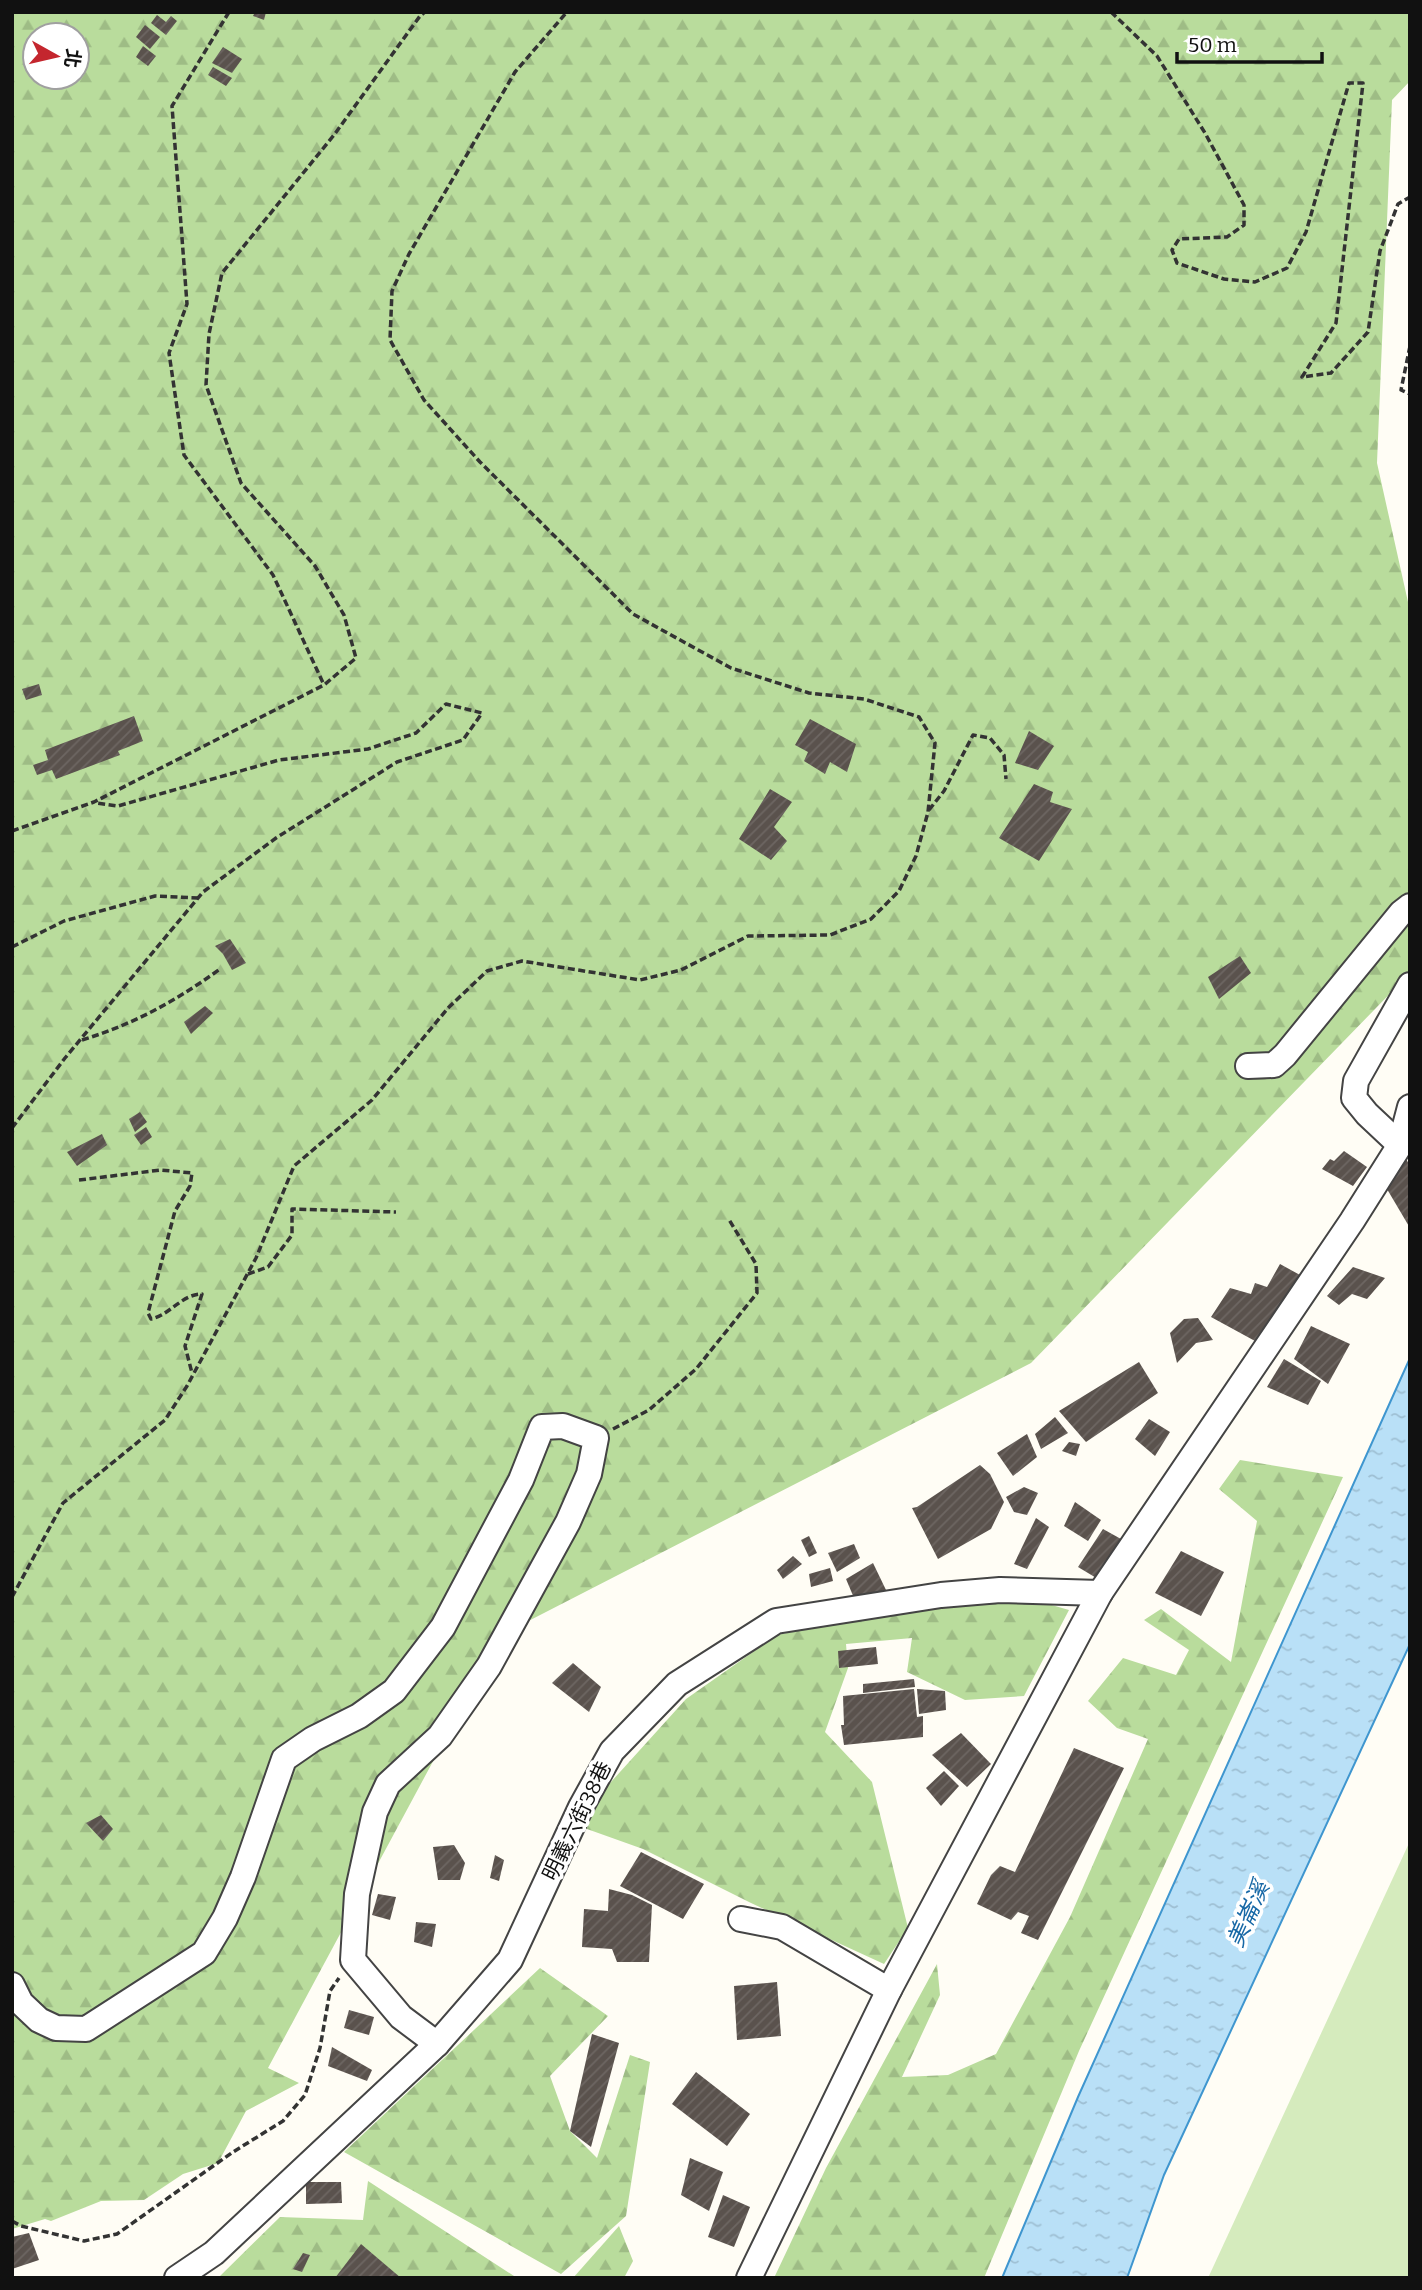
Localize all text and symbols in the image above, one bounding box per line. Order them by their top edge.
north arrow [21,21,91,91]
scale bar [1177,21,1322,65]
text: 50 m [1188,32,1237,58]
text: 北 [60,47,85,69]
street label: 明義六街38巷 [537,1757,617,1885]
water label: 美崙溪 [1221,1874,1276,1951]

